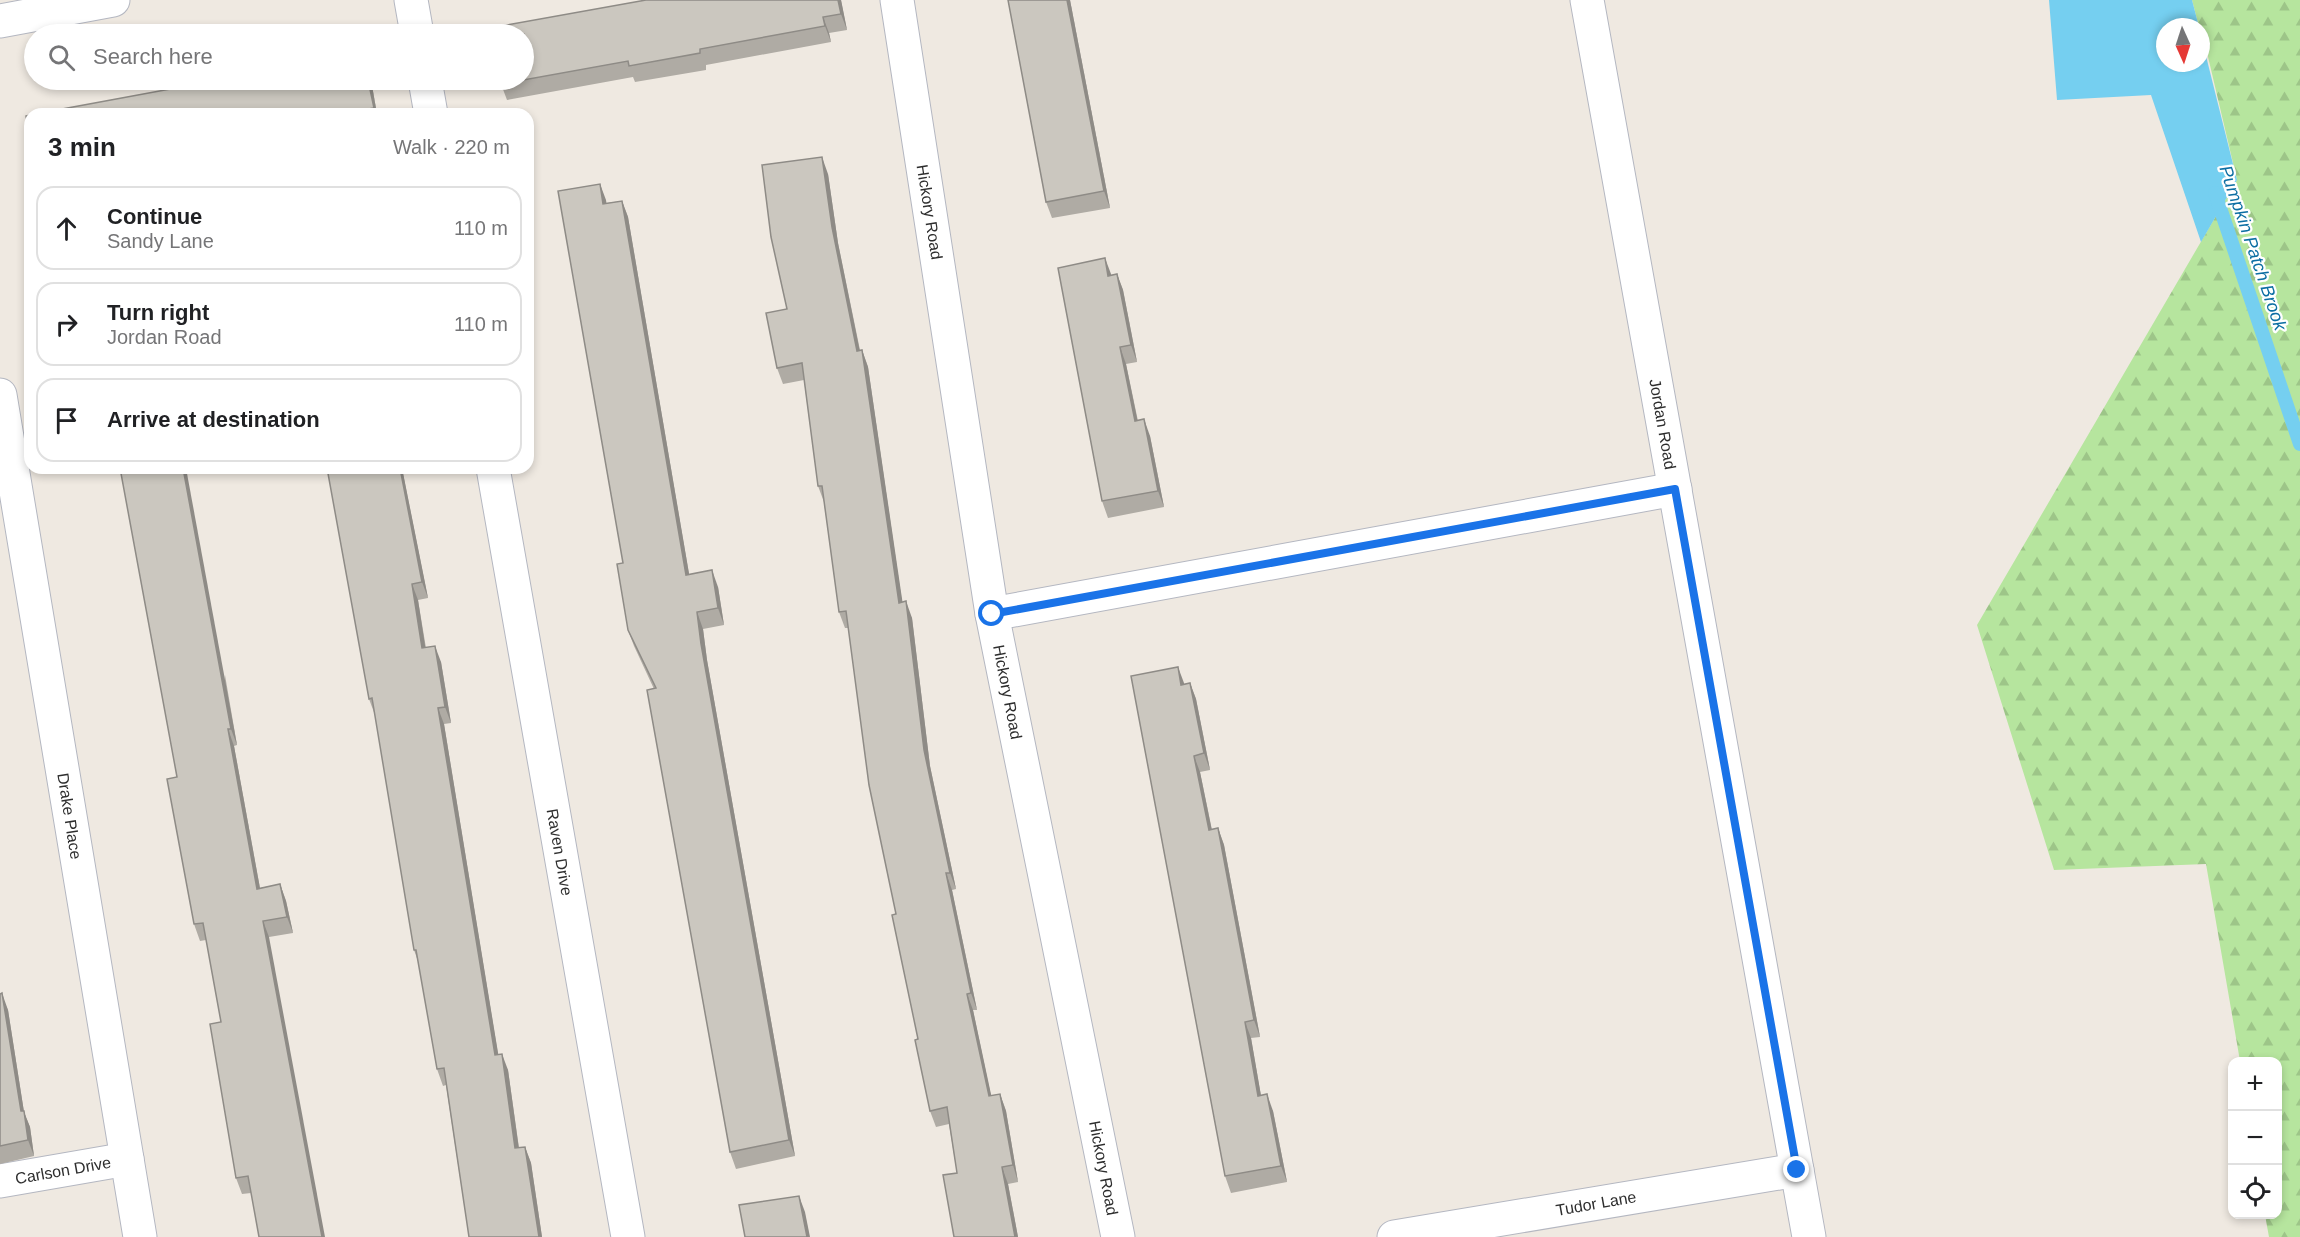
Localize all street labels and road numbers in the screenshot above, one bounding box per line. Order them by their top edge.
street label: Hickory Road [914,163,945,261]
street label: Jordan Road [1646,377,1679,471]
street label: Hickory Road [990,643,1025,741]
street label: Drake Place [54,772,85,861]
street label: Raven Drive [543,807,576,897]
street label: Hickory Road [1086,1119,1121,1217]
street label: Carlson Drive [14,1154,112,1187]
street label: Tudor Lane [1555,1188,1638,1219]

